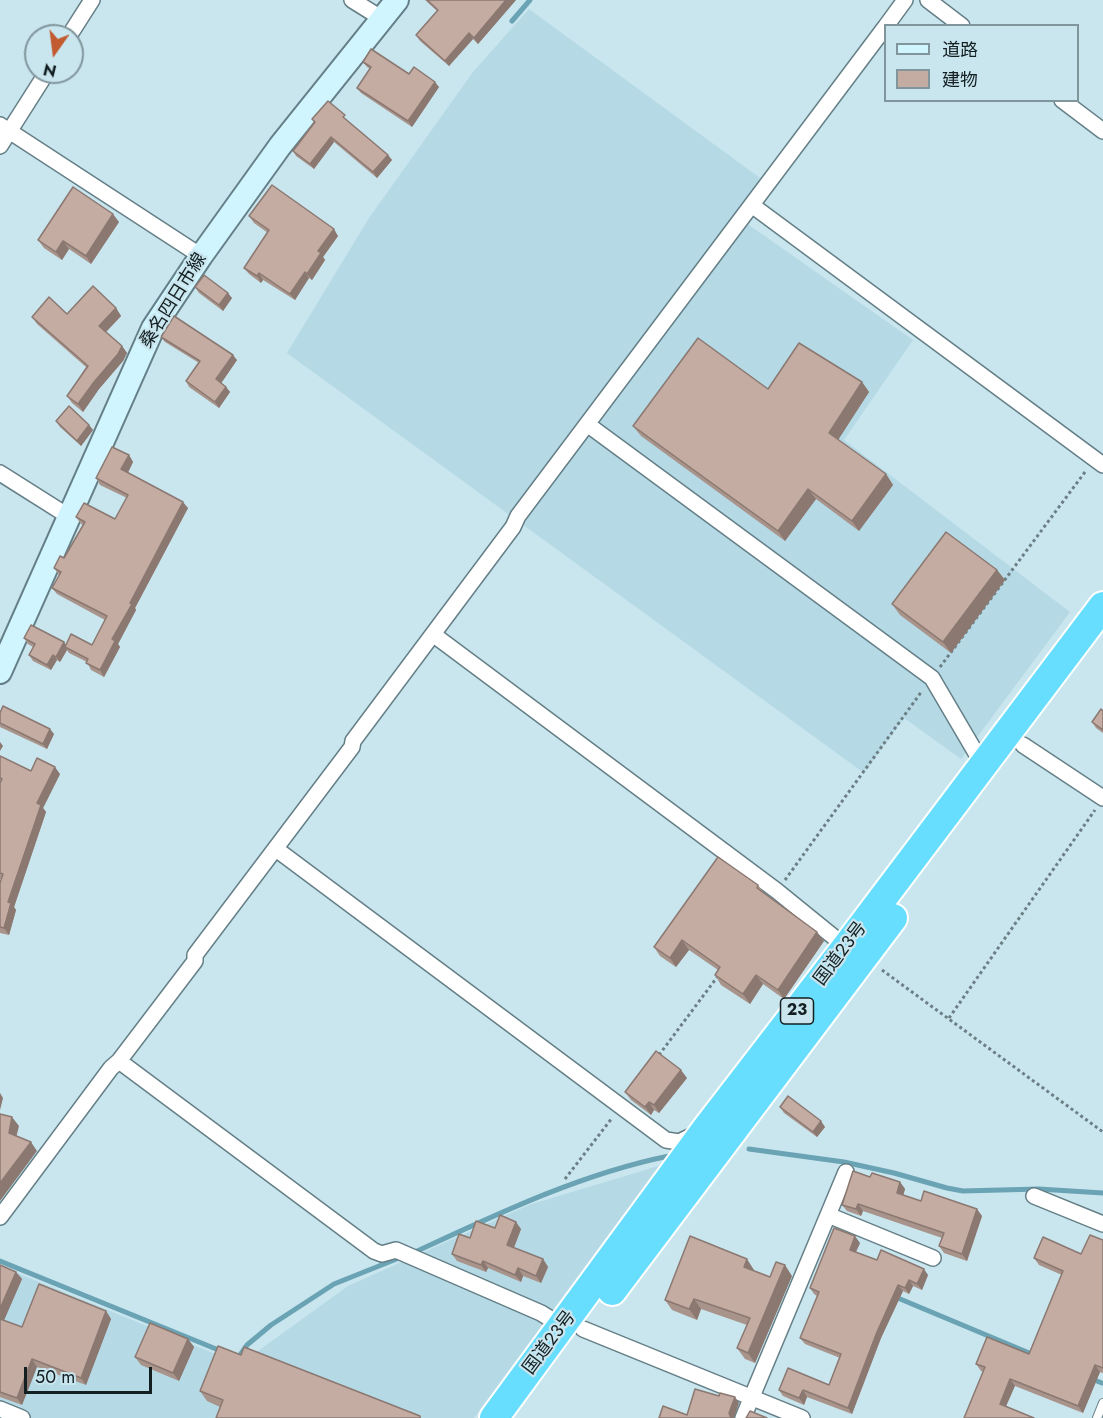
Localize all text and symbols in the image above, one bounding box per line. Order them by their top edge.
north arrow [24,24,84,84]
legend [884,24,1079,102]
text: 道路 [942,37,978,63]
text: N [41,57,59,83]
text: 建物 [942,67,978,93]
street label: 桑名四日市線 [136,249,212,353]
street label: 国道23号 [810,918,872,990]
road number: 23 [780,998,814,1024]
street label: 国道23号 [519,1307,581,1379]
scale bar [27,1355,154,1393]
text: 50 m [35,1364,75,1390]

